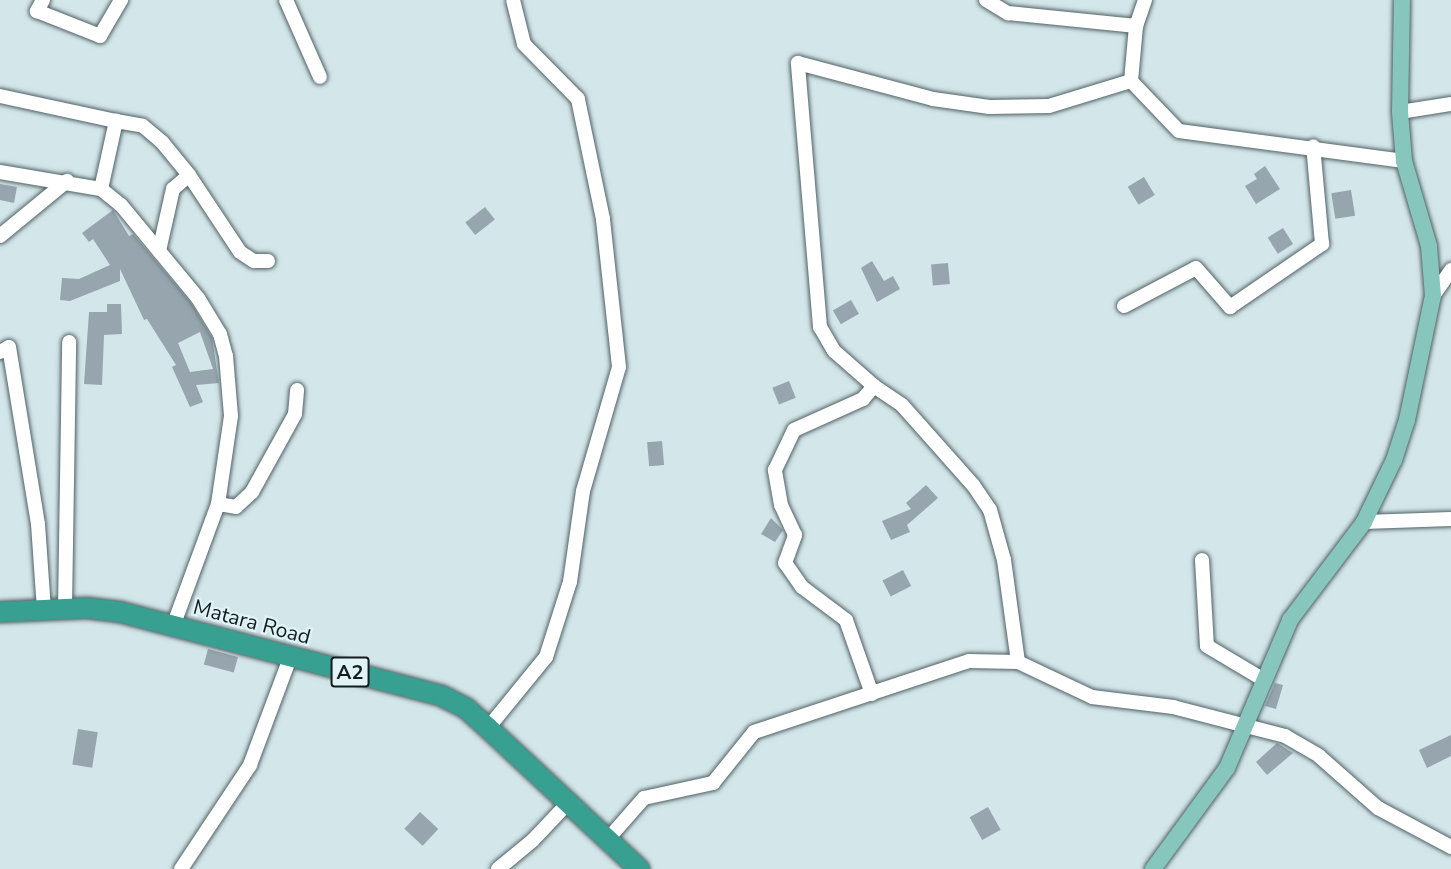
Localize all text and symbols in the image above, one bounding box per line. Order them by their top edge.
street label: Matara Road [191,594,313,650]
road number: A2 [330,655,370,689]

